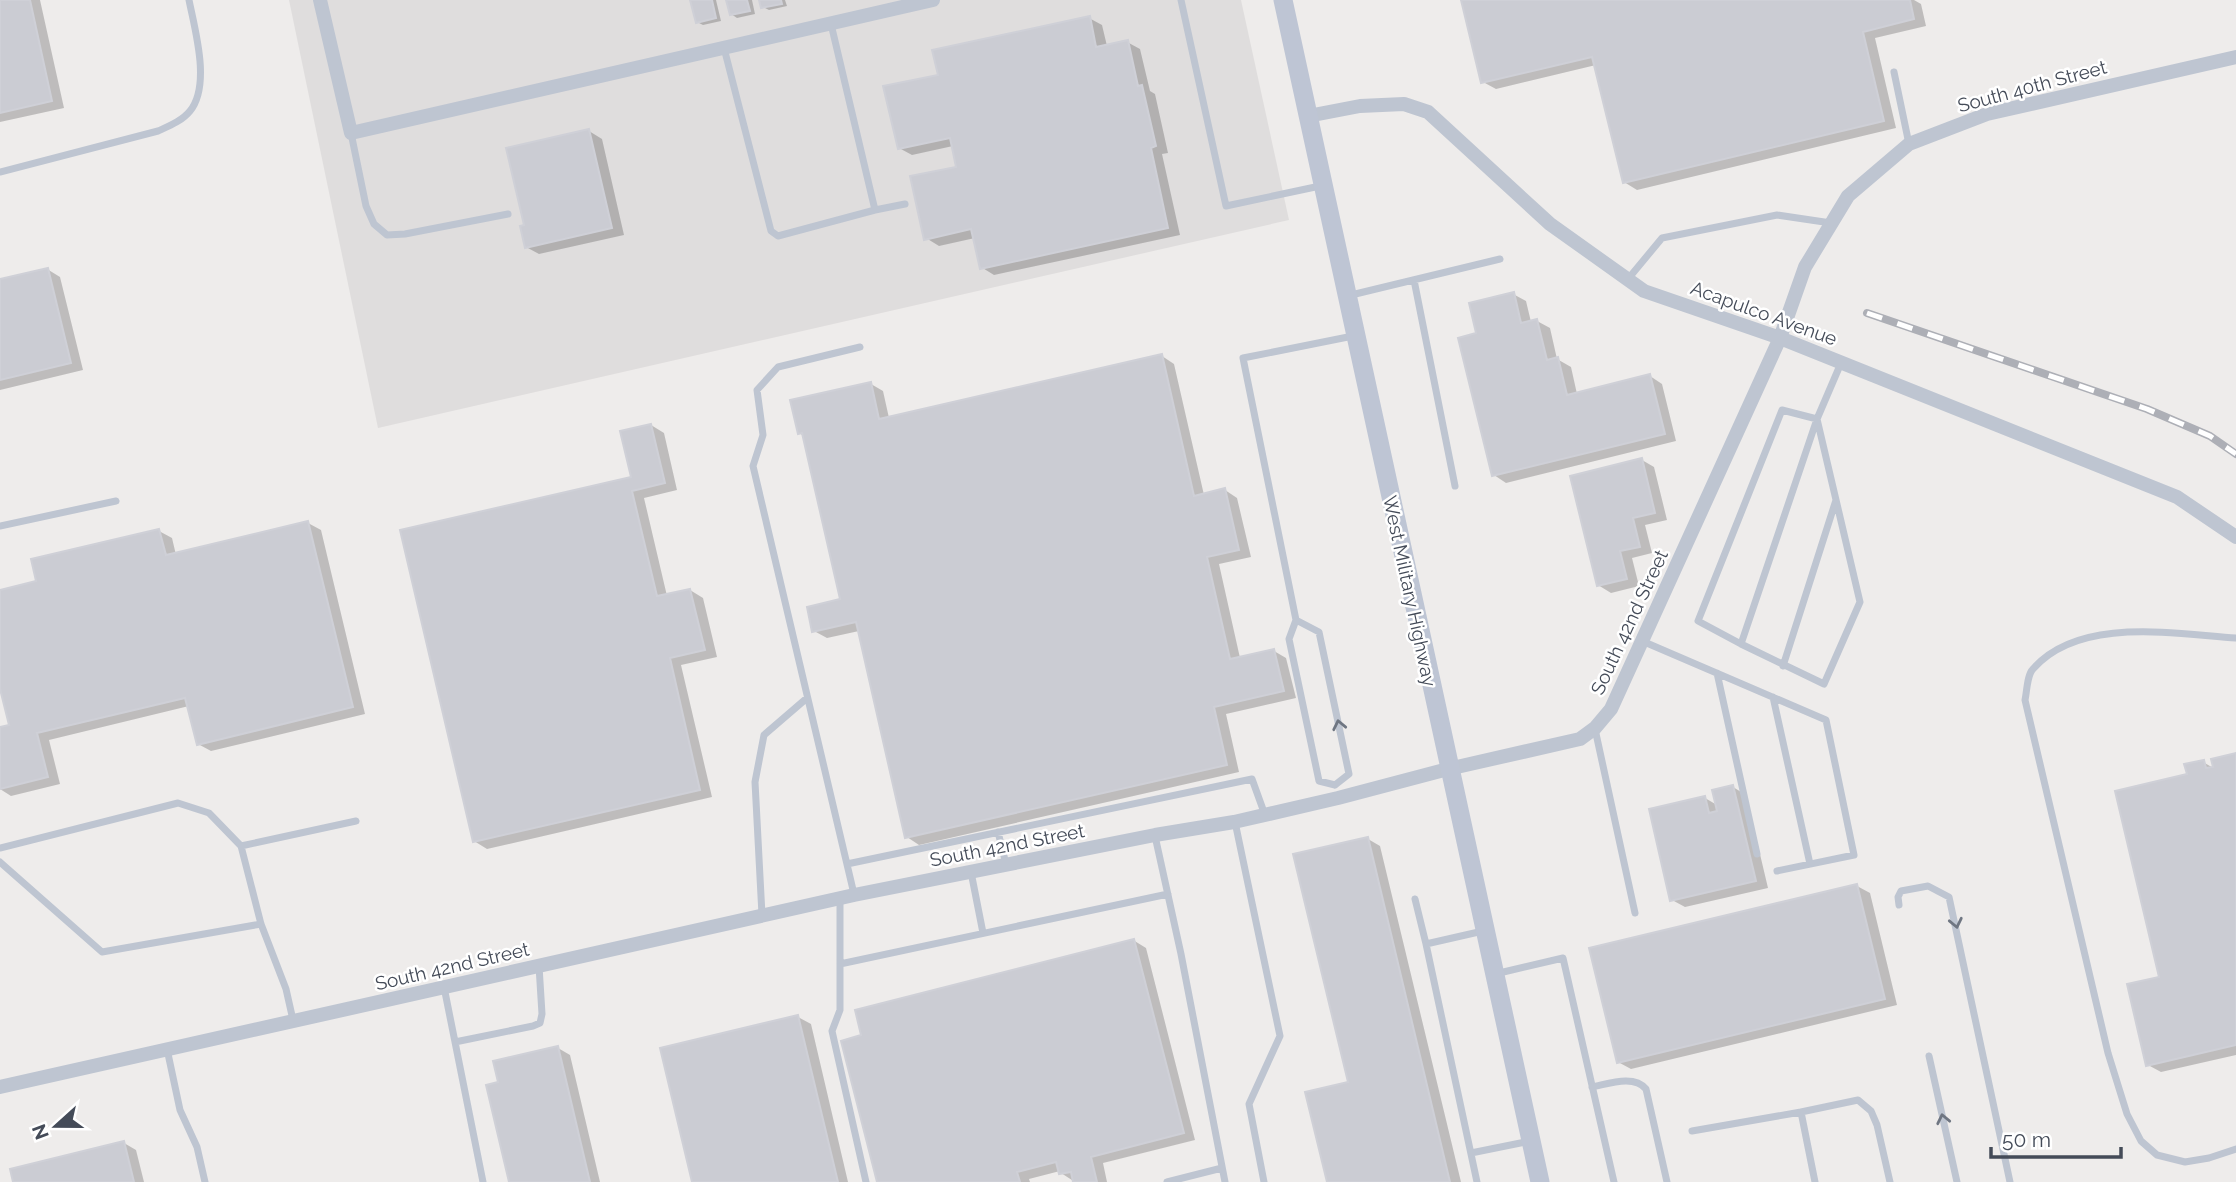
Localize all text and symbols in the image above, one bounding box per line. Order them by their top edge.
street label: South 40th Street [1955,55,2110,116]
street label: Acapulco Avenue [1688,276,1840,350]
street label: West Military Highway [1379,494,1441,688]
street label: South 42nd Street [1586,546,1672,698]
one-way arrow [1332,719,1347,731]
street label: South 42nd Street [928,819,1087,871]
one-way arrow [1947,917,1962,929]
street label: South 42nd Street [373,937,532,994]
north arrow [21,1091,91,1161]
one-way arrow [1936,1113,1951,1125]
scale bar [1991,1116,2120,1160]
text: N [27,1121,53,1143]
text: 50 m [2002,1127,2051,1152]

